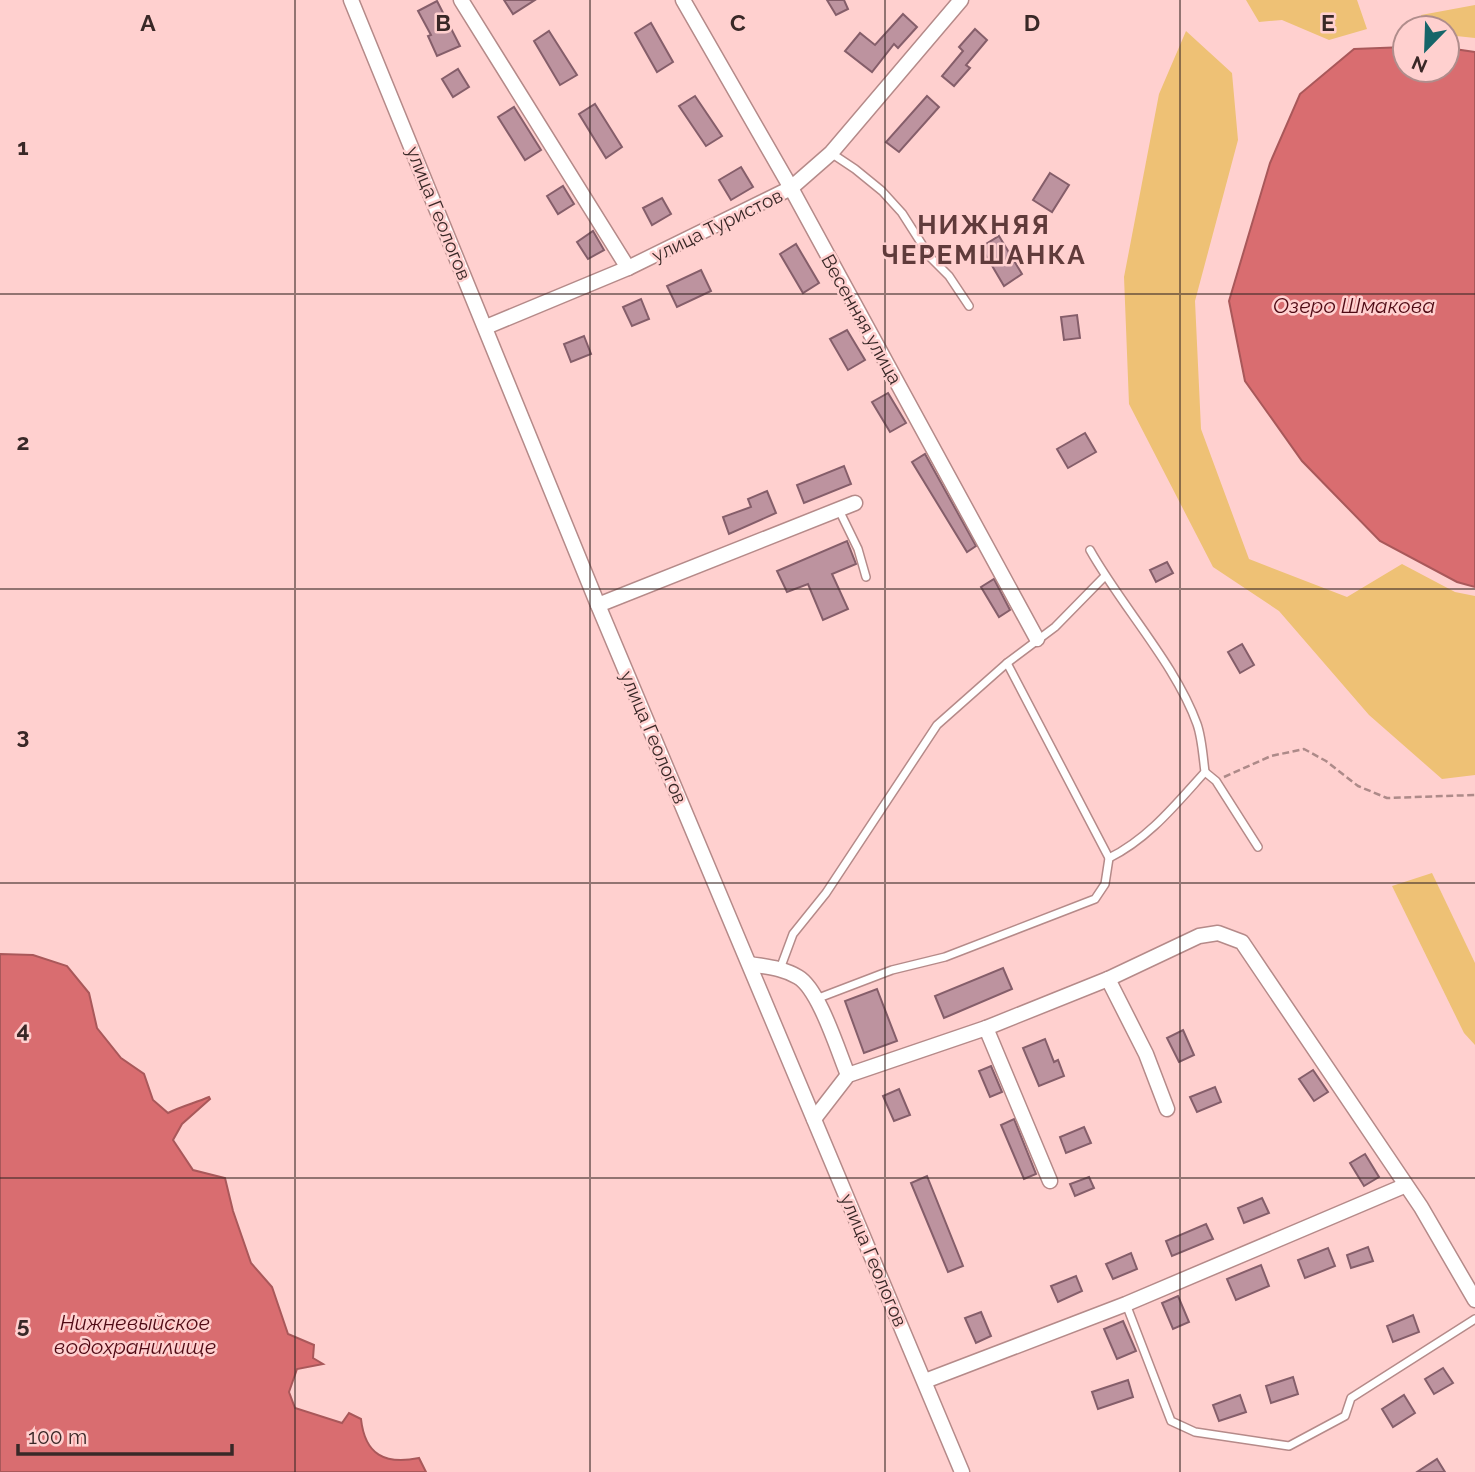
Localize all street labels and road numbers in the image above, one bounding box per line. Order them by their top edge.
street label: улица Геологов [402,143,476,283]
street label: улица Туристов [648,184,786,266]
street label: Весенняя улица [817,250,907,388]
street label: улица Геологов [616,667,692,807]
street label: улица Геологов [836,1190,912,1330]

